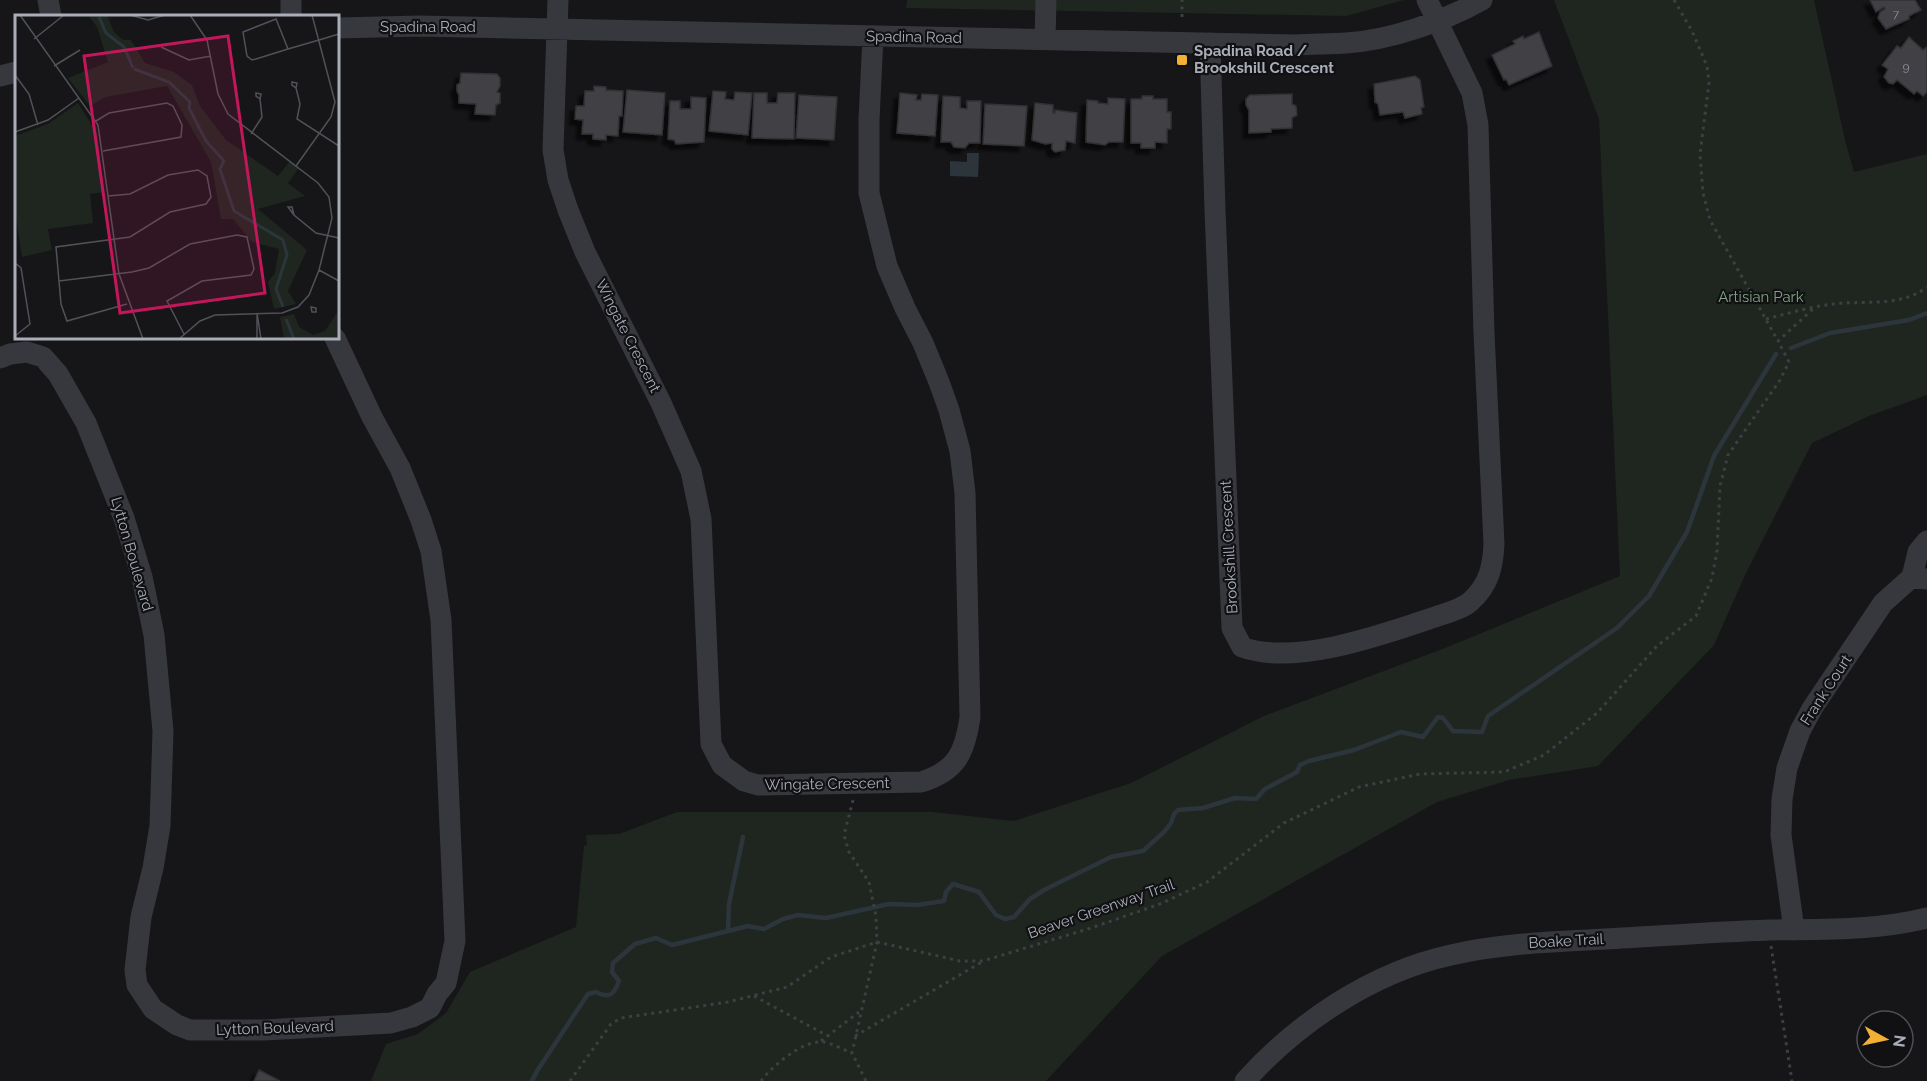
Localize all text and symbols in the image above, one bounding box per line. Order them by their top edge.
house number: 7 [1893,7,1900,21]
inset map [15,15,339,339]
street label: Spadina Road [380,18,476,36]
street label: Spadina Road [866,27,962,47]
place label: Spadina Road / Brookshill Crescent [1194,42,1334,77]
marker: Spadina Road / Brookshill Crescent [1175,53,1189,67]
house number: 9 [1902,60,1910,74]
street label: Wingate Crescent [592,276,664,396]
park label: Artisian Park [1718,288,1804,306]
street label: Brookshill Crescent [1217,480,1241,614]
street label: Lytton Boulevard [107,495,157,613]
street label: Frank Court [1797,651,1855,729]
street label: Wingate Crescent [765,774,889,794]
street label: Beaver Greenway Trail [1025,875,1177,943]
street label: Boake Trail [1528,930,1605,952]
north arrow [1855,1009,1915,1069]
street label: Lytton Boulevard [216,1017,334,1039]
text: N [1889,1034,1910,1048]

